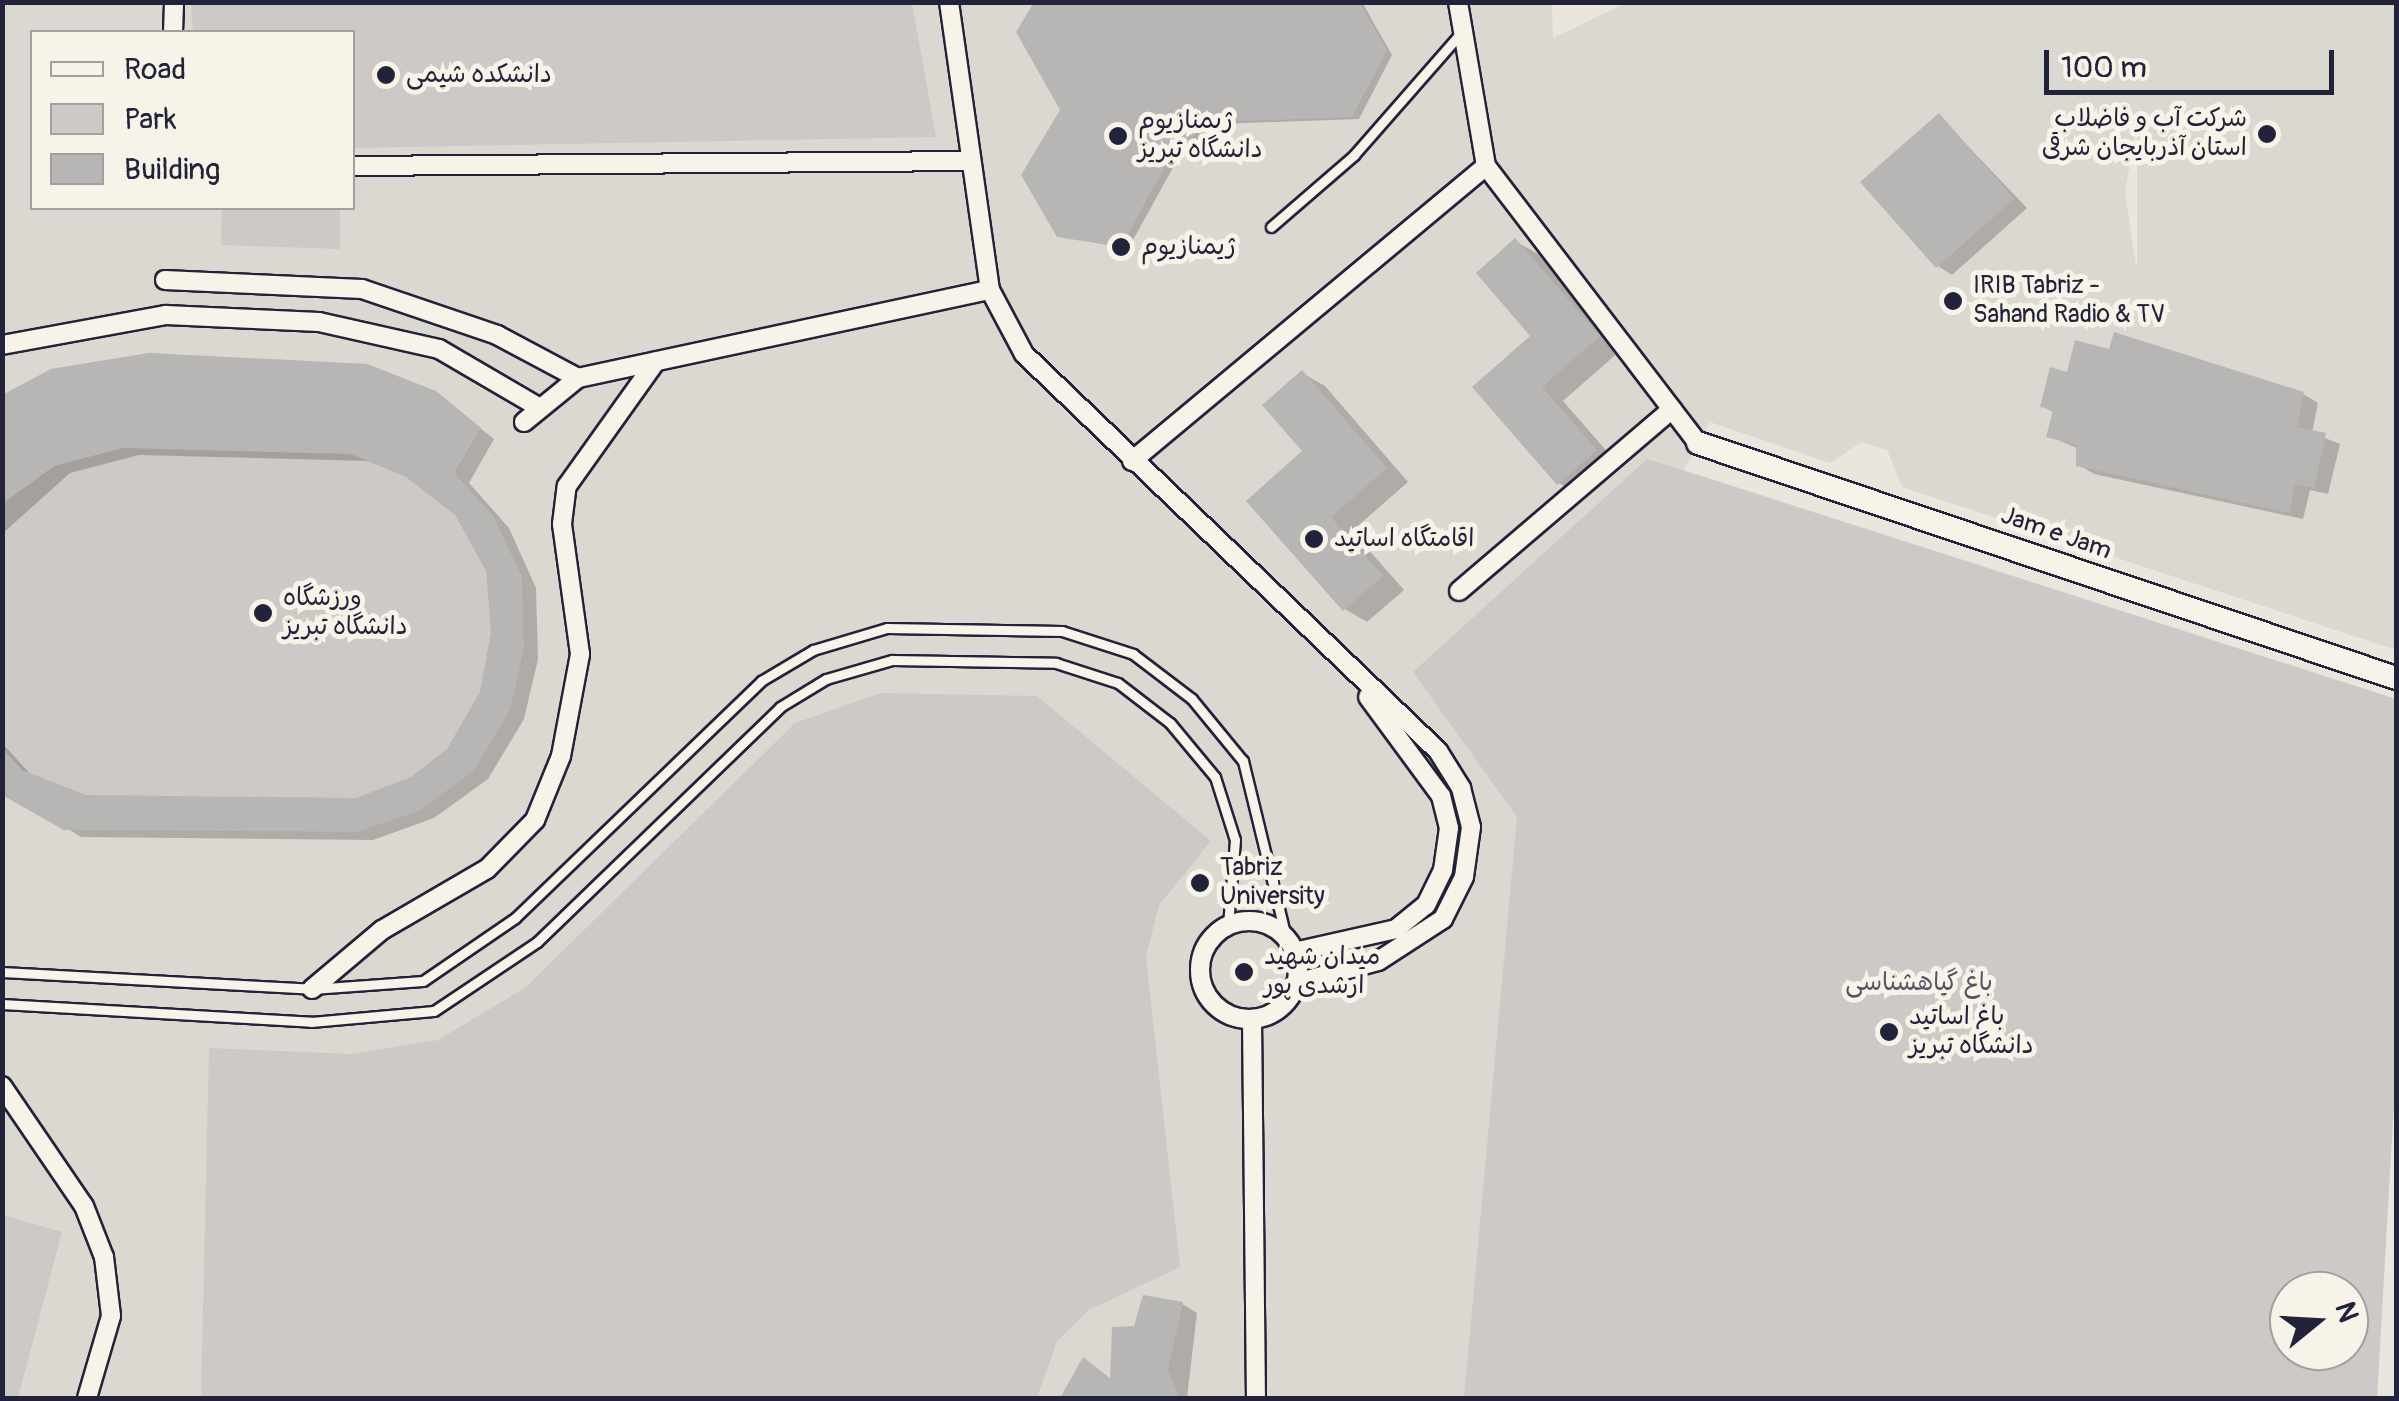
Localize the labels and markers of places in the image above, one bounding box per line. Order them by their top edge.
place label: دانشکده شیمی [406,60,552,90]
marker: دانشکده شیمی [375,64,397,86]
place label: شرکت آب و فاضلاب استان آذربایجان شرقی [2042,105,2247,164]
place label: ژیمنازیوم دانشگاه تبریز [1138,107,1263,166]
marker: شرکت آب و فاضلاب استان آذربایجان شرقی [2256,123,2278,145]
marker: ژیمنازیوم دانشگاه تبریز [1107,125,1129,147]
place label: ژیمنازیوم [1141,232,1236,262]
marker: ژیمنازیوم [1110,236,1132,258]
place label: IRIB Tabriz - Sahand Radio & TV [1973,272,2165,331]
marker: IRIB Tabriz - Sahand Radio & TV [1942,290,1964,312]
place label: اقامتگاه اساتید [1334,524,1474,554]
marker: اقامتگاه اساتید [1303,528,1325,550]
place label: ورزشگاه دانشگاه تبریز [283,584,408,643]
marker: ورزشگاه دانشگاه تبریز [252,602,274,624]
place label: Tabriz University [1220,854,1325,913]
marker: Tabriz University [1189,872,1211,894]
place label: میدان شهید ارشدی پور [1264,943,1380,1002]
marker: میدان شهید ارشدی پور [1233,961,1255,983]
place label: باغ اساتید دانشگاه تبریز [1909,1003,2034,1062]
marker: باغ اساتید دانشگاه تبریز [1878,1021,1900,1043]

